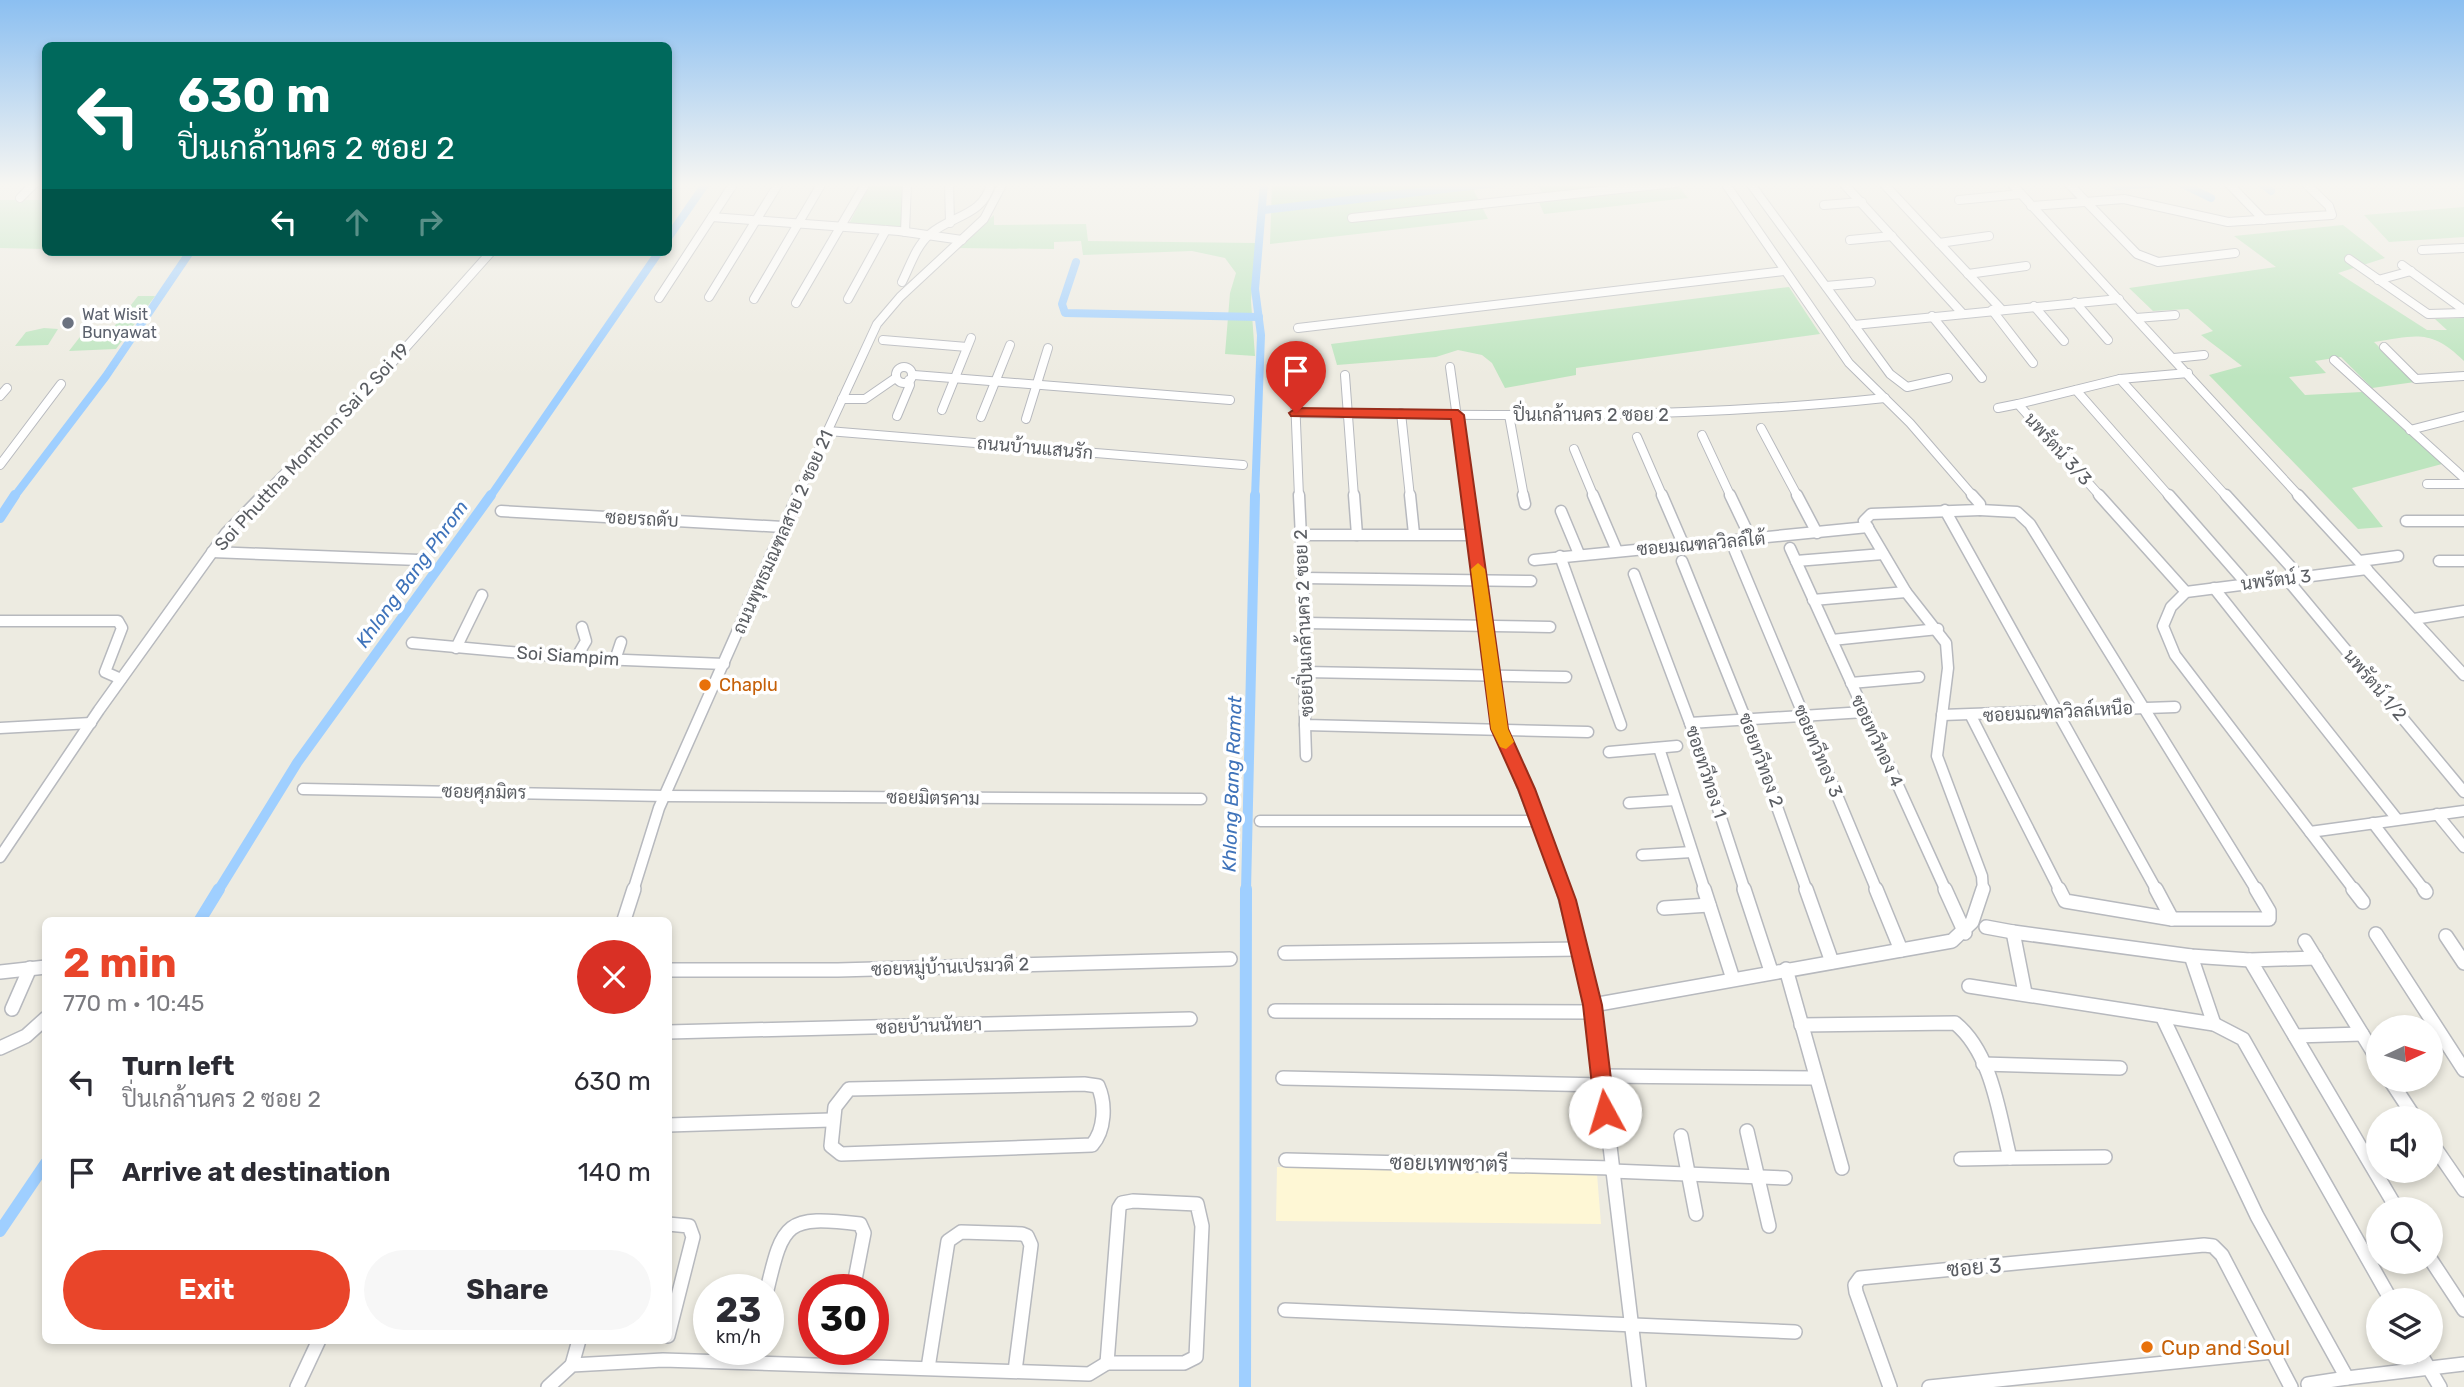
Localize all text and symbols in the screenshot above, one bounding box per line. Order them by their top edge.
text: 630 m [178,66,331,124]
icon: left [63,70,154,161]
text: ปิ่นเกล้านคร 2 ซอย 2 [178,129,455,167]
icon: left [265,203,303,241]
icon: ahead [338,203,376,241]
icon: right [411,203,449,241]
place label: Wat Wisit Bunyawat [82,305,157,342]
marker: Wat Wisit Bunyawat [60,315,76,331]
street label: Soi Phuttha Monthon Sai 2 Soi 19 [210,339,414,555]
pin [1266,341,1326,413]
icon: arrive [1277,352,1315,390]
street label: ปิ่นเกล้านคร 2 ซอย 2 [1513,400,1669,426]
street label: นพรัตน์ 3/3 [2020,407,2098,490]
street label: ถนนพุทธมณฑลสาย 2 ซอย 21 [728,427,839,638]
street label: ถนนบ้านแสนรัก [976,431,1094,464]
water label: Khlong Bang Phrom [351,496,473,652]
street label: ซอยรถดับ [605,506,679,532]
street label: ซอยมณฑลวิลล์ใต้ [1636,525,1767,561]
street label: ซอยปิ่นเกล้านคร 2 ซอย 2 [1286,529,1318,717]
street label: นพรัตน์ 3 [2239,563,2312,595]
street label: Soi Siampim [516,641,620,671]
street label: นพรัตน์ 1/2 [2339,643,2413,725]
place label: Chaplu [719,674,778,696]
marker: Chaplu [697,677,713,693]
street label: ซอยทวีทอง 4 [1846,691,1910,791]
water label: Khlong Bang Ramat [1217,695,1247,872]
street label: ซอยมณฑลวิลล์เหนือ [1982,695,2134,727]
street label: ซอยทวีทอง 3 [1789,700,1849,801]
street label: ซอยทวีทอง 2 [1734,709,1790,810]
street label: ซอยทวีทอง 1 [1681,722,1733,821]
street label: ซอยศุภมิตร [442,780,527,805]
street label: ซอยมิตรคาม [886,786,980,810]
text: 2 min [63,938,177,988]
button: close [577,940,651,1014]
street label: ซอยหมู่บ้านเปรมวดี 2 [870,951,1030,983]
text: 770 m · 10:45 [63,989,204,1017]
street label: ซอยบ้านนัทยา [876,1012,982,1039]
north arrow [2366,1015,2443,1092]
map controls [2366,1015,2443,1365]
text: Turn left [122,1051,234,1082]
icon: left [63,1063,101,1101]
text: 630 m [574,1066,651,1097]
position arrow [1568,1075,1642,1149]
text: ปิ่นเกล้านคร 2 ซอย 2 [122,1085,321,1113]
button: sound [2366,1106,2443,1183]
street label: ซอยเทพชาตรี [1390,1149,1508,1177]
icon: arrive [63,1154,101,1192]
text: Arrive at destination [122,1157,390,1188]
text: 140 m [578,1157,651,1188]
button: search [2366,1197,2443,1274]
button: Exit [63,1250,350,1330]
button: Share [364,1250,651,1330]
street label: ซอย 3 [1945,1252,2003,1282]
speed limit sign: 30 [798,1274,889,1365]
button: layers [2366,1288,2443,1365]
text: 23 [716,1289,761,1331]
text: km/h [716,1326,761,1348]
place label: Cup and Soul [2161,1335,2290,1360]
marker: Cup and Soul [2139,1339,2155,1355]

